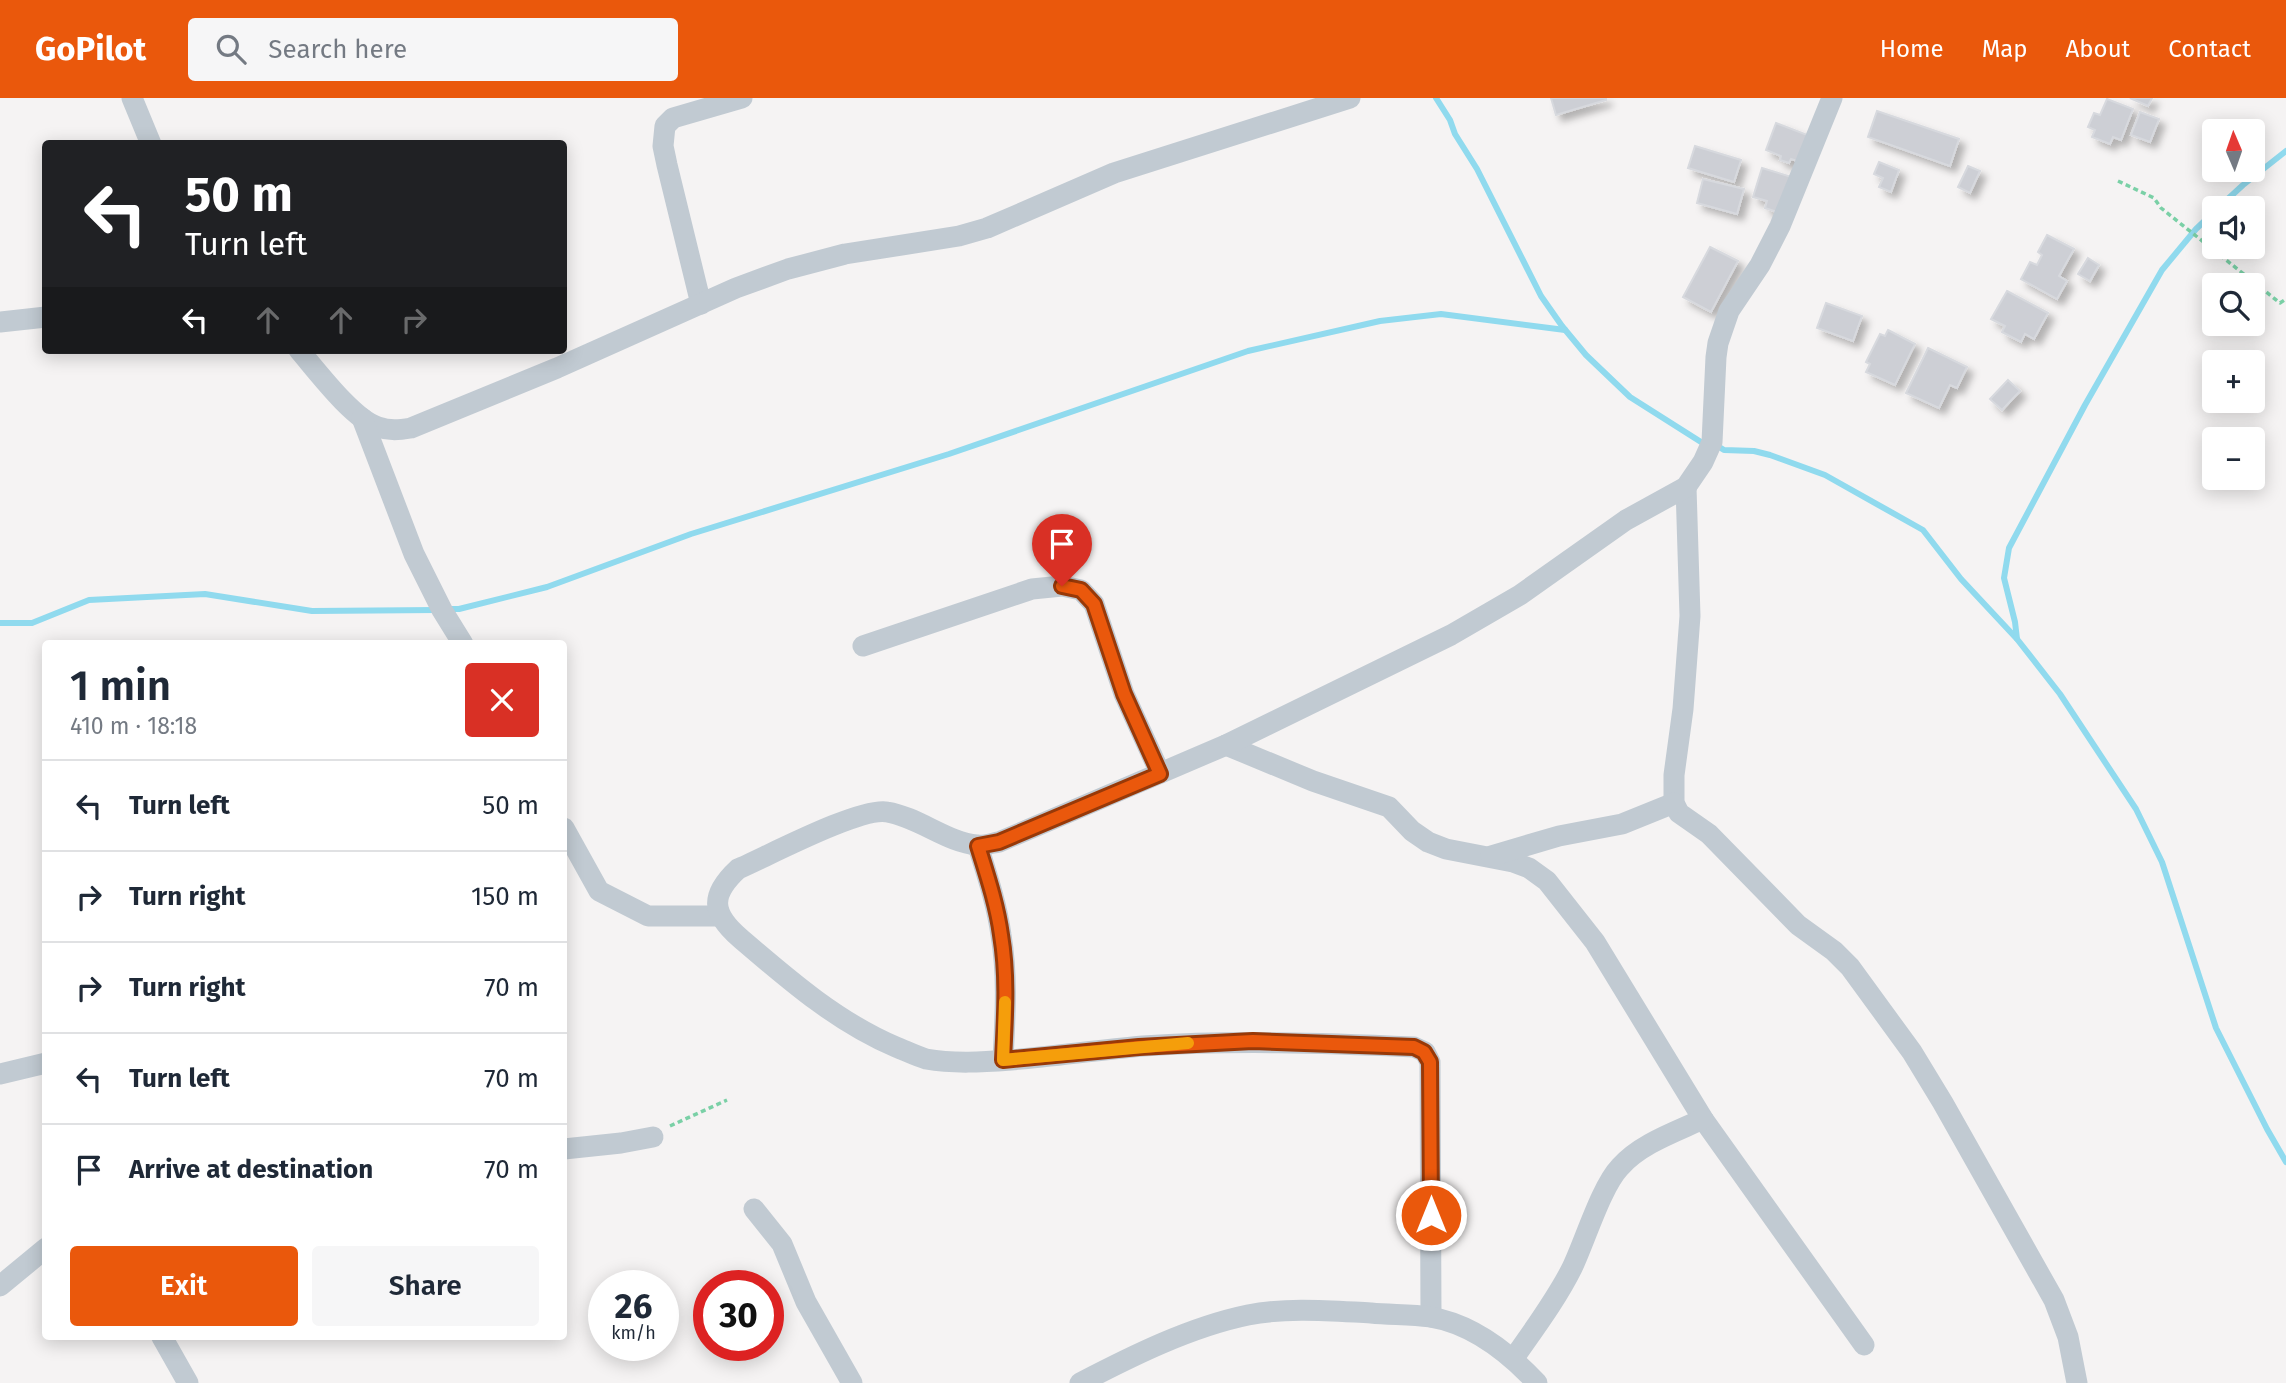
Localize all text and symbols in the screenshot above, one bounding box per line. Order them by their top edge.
search box [188,18,678,81]
text: GoPilot [35,29,146,69]
icon: search [212,30,250,68]
text: Search here [268,34,407,65]
text: Home [1880,35,1944,63]
text: Map [1982,35,2028,63]
text: About [2066,35,2130,63]
text: Contact [2168,35,2251,63]
north arrow [2202,119,2264,182]
map controls [2202,119,2265,490]
text: 50 m [185,165,293,224]
icon: left [70,168,161,259]
button: sound [2202,196,2265,259]
text: Turn left [185,225,307,263]
button: search [2202,273,2265,336]
icon: left [176,301,214,339]
icon: ahead [249,301,287,339]
icon: ahead [322,301,360,339]
icon: right [395,301,433,339]
button: + [2202,350,2265,413]
button: − [2202,427,2265,490]
pin [1032,514,1092,586]
icon: arrive [1043,525,1081,563]
text: 1 min [70,661,171,711]
button: close [465,663,539,737]
text: 410 m · 18:18 [70,712,197,740]
icon: left [70,787,108,825]
text: Turn left [129,790,230,821]
text: 50 m [482,790,539,821]
icon: right [70,878,108,916]
text: Turn right [129,881,246,912]
text: 150 m [471,881,539,912]
icon: right [70,969,108,1007]
text: Turn right [129,972,246,1003]
text: 70 m [484,972,539,1003]
icon: left [70,1060,108,1098]
text: Turn left [129,1063,230,1094]
text: 70 m [484,1063,539,1094]
icon: arrive [70,1151,108,1189]
text: Arrive at destination [129,1154,373,1185]
text: 70 m [484,1154,539,1185]
position arrow [1394,1178,1468,1252]
button: Exit [70,1246,298,1326]
button: Share [312,1246,539,1326]
speed limit sign: 30 [693,1270,784,1361]
text: 26 [615,1285,652,1327]
text: km/h [611,1322,656,1344]

